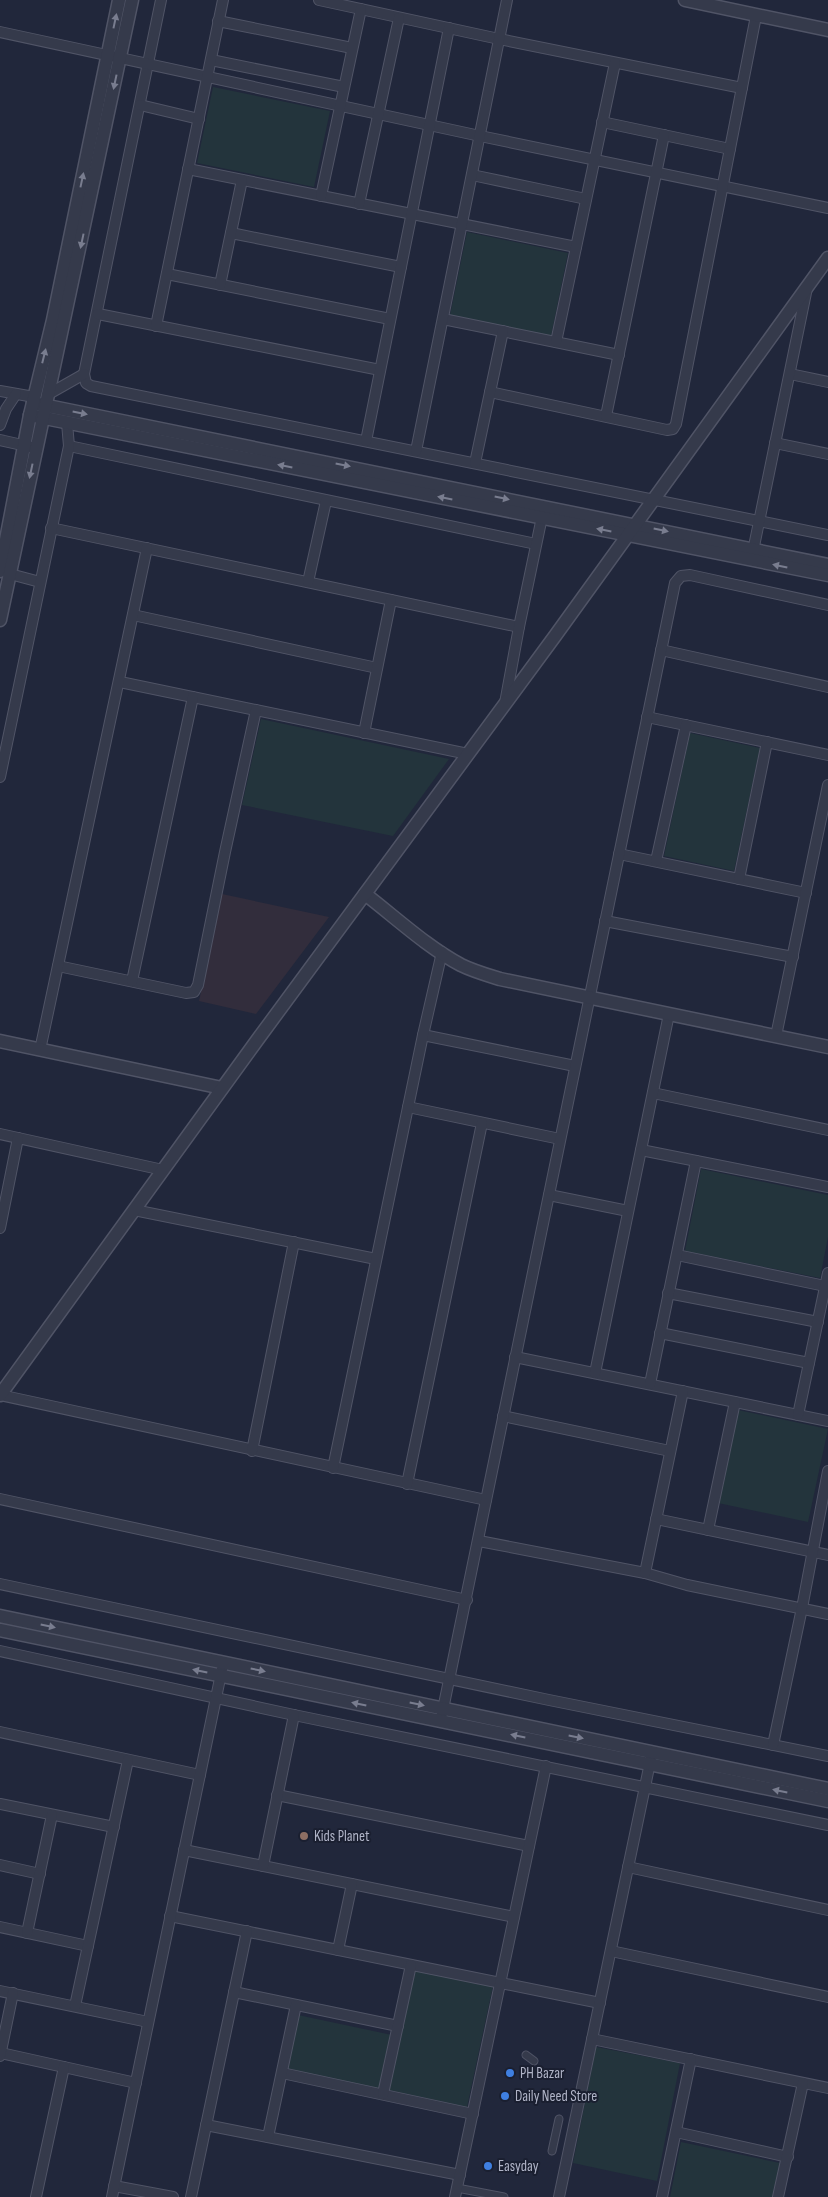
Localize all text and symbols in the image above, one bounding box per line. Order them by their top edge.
one-way arrow [111,13,119,28]
one-way arrow [111,74,119,90]
one-way arrow [78,172,86,188]
one-way arrow [78,234,86,249]
one-way arrow [40,349,48,364]
one-way arrow [73,410,89,418]
one-way arrow [277,462,293,470]
one-way arrow [335,462,351,470]
one-way arrow [27,464,35,479]
one-way arrow [437,494,452,502]
one-way arrow [494,494,510,502]
one-way arrow [596,526,611,534]
one-way arrow [653,527,669,535]
one-way arrow [772,561,788,569]
one-way arrow [40,1622,55,1630]
one-way arrow [192,1667,208,1675]
one-way arrow [251,1667,267,1675]
one-way arrow [351,1699,367,1707]
one-way arrow [410,1700,425,1708]
one-way arrow [510,1732,526,1740]
one-way arrow [569,1733,585,1741]
one-way arrow [772,1786,788,1794]
place label: Kids Planet [314,1827,370,1846]
marker: Kids Planet [298,1830,310,1842]
place label: PH Bazar [520,2064,565,2083]
marker: PH Bazar [504,2067,516,2079]
place label: Daily Need Store [515,2087,597,2106]
marker: Daily Need Store [499,2090,511,2102]
place label: Easyday [498,2157,539,2176]
marker: Easyday [482,2160,494,2172]

